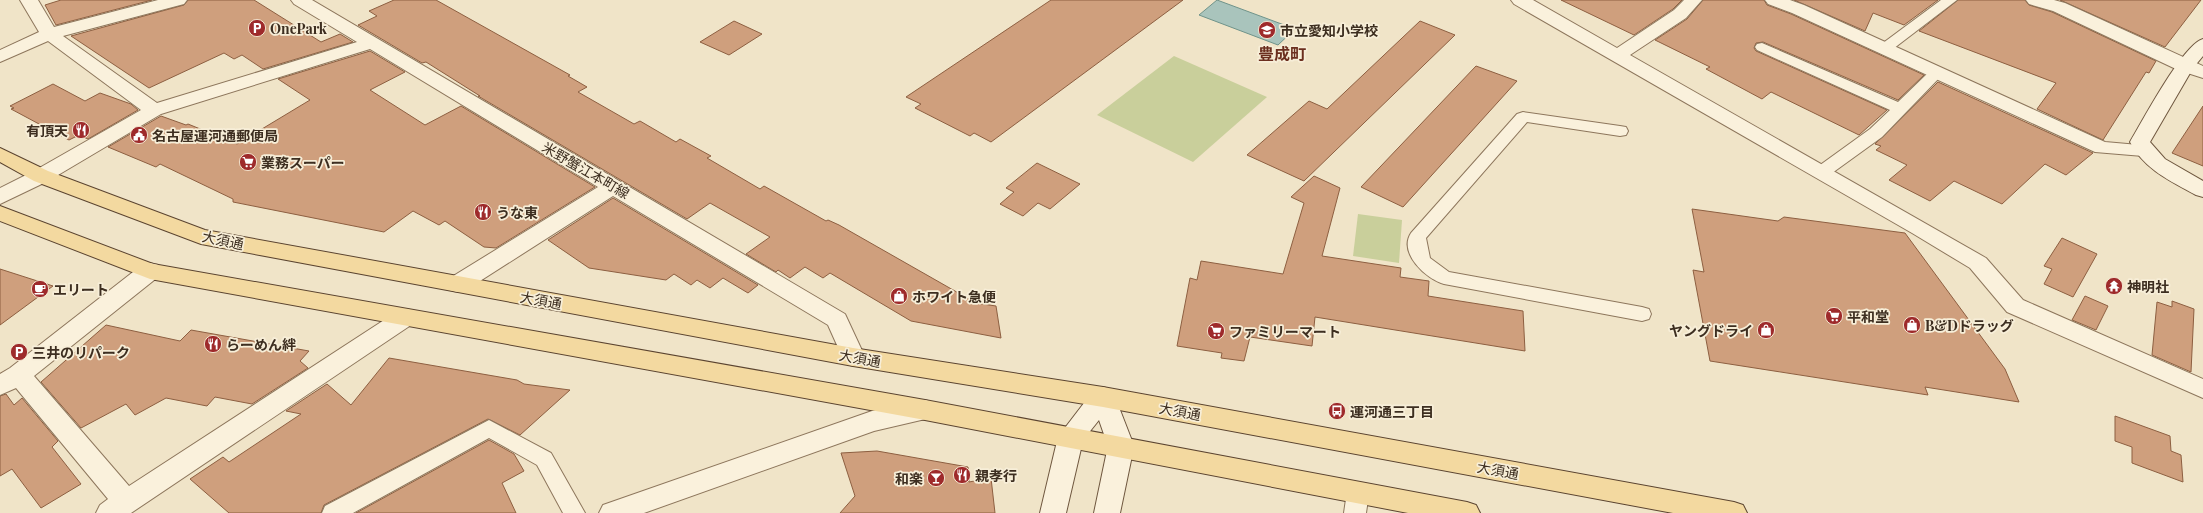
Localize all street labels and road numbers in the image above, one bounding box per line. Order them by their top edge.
street label: 米野蟹江本町線 [539,137,633,203]
street label: 大須通 [200,226,246,254]
street label: 大須通 [519,287,563,313]
street label: 大須通 [838,345,882,371]
street label: 大須通 [1158,398,1202,424]
street label: 大須通 [1476,457,1520,483]

